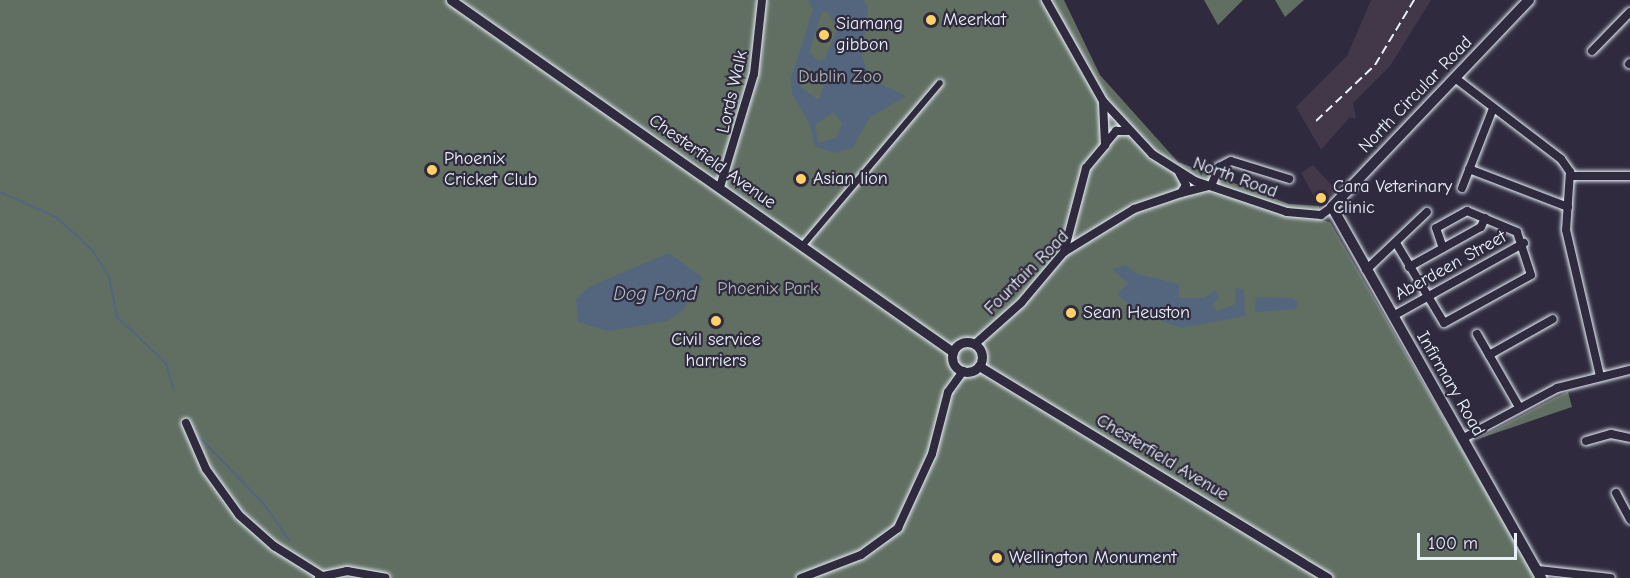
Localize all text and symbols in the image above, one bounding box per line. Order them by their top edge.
place label: Meerkat [943,9,1006,31]
marker: Meerkat [924,13,938,27]
place label: Siamang gibbon [836,14,903,57]
marker: Siamang gibbon [817,28,831,42]
street label: North Circular Road [1355,32,1477,158]
street label: Lords Walk [713,49,753,135]
park label: Dublin Zoo [798,66,882,88]
street label: Chesterfield Avenue [644,110,780,214]
place label: Phoenix Cricket Club [444,149,537,192]
street label: North Road [1190,153,1280,203]
marker: Phoenix Cricket Club [425,163,439,177]
place label: Asian lion [813,168,888,190]
marker: Asian lion [794,172,808,186]
place label: Cara Veterinary Clinic [1333,177,1452,219]
marker: Cara Veterinary Clinic [1314,191,1328,205]
street label: Fountain Road [980,226,1074,320]
street label: Aberdeen Street [1391,226,1511,306]
park label: Phoenix Park [717,278,819,300]
water label: Dog Pond [613,281,697,305]
place label: Sean Heuston [1083,302,1190,324]
marker: Sean Heuston [1064,306,1078,320]
marker: Civil service harriers [709,314,723,328]
street label: Infirmary Road [1411,328,1489,440]
place label: Civil service harriers [671,330,761,372]
street label: Chesterfield Avenue [1092,410,1232,506]
scale bar [1420,521,1520,559]
text: 100 m [1428,533,1478,554]
place label: Wellington Monument [1009,547,1177,569]
marker: Wellington Monument [990,551,1004,565]

